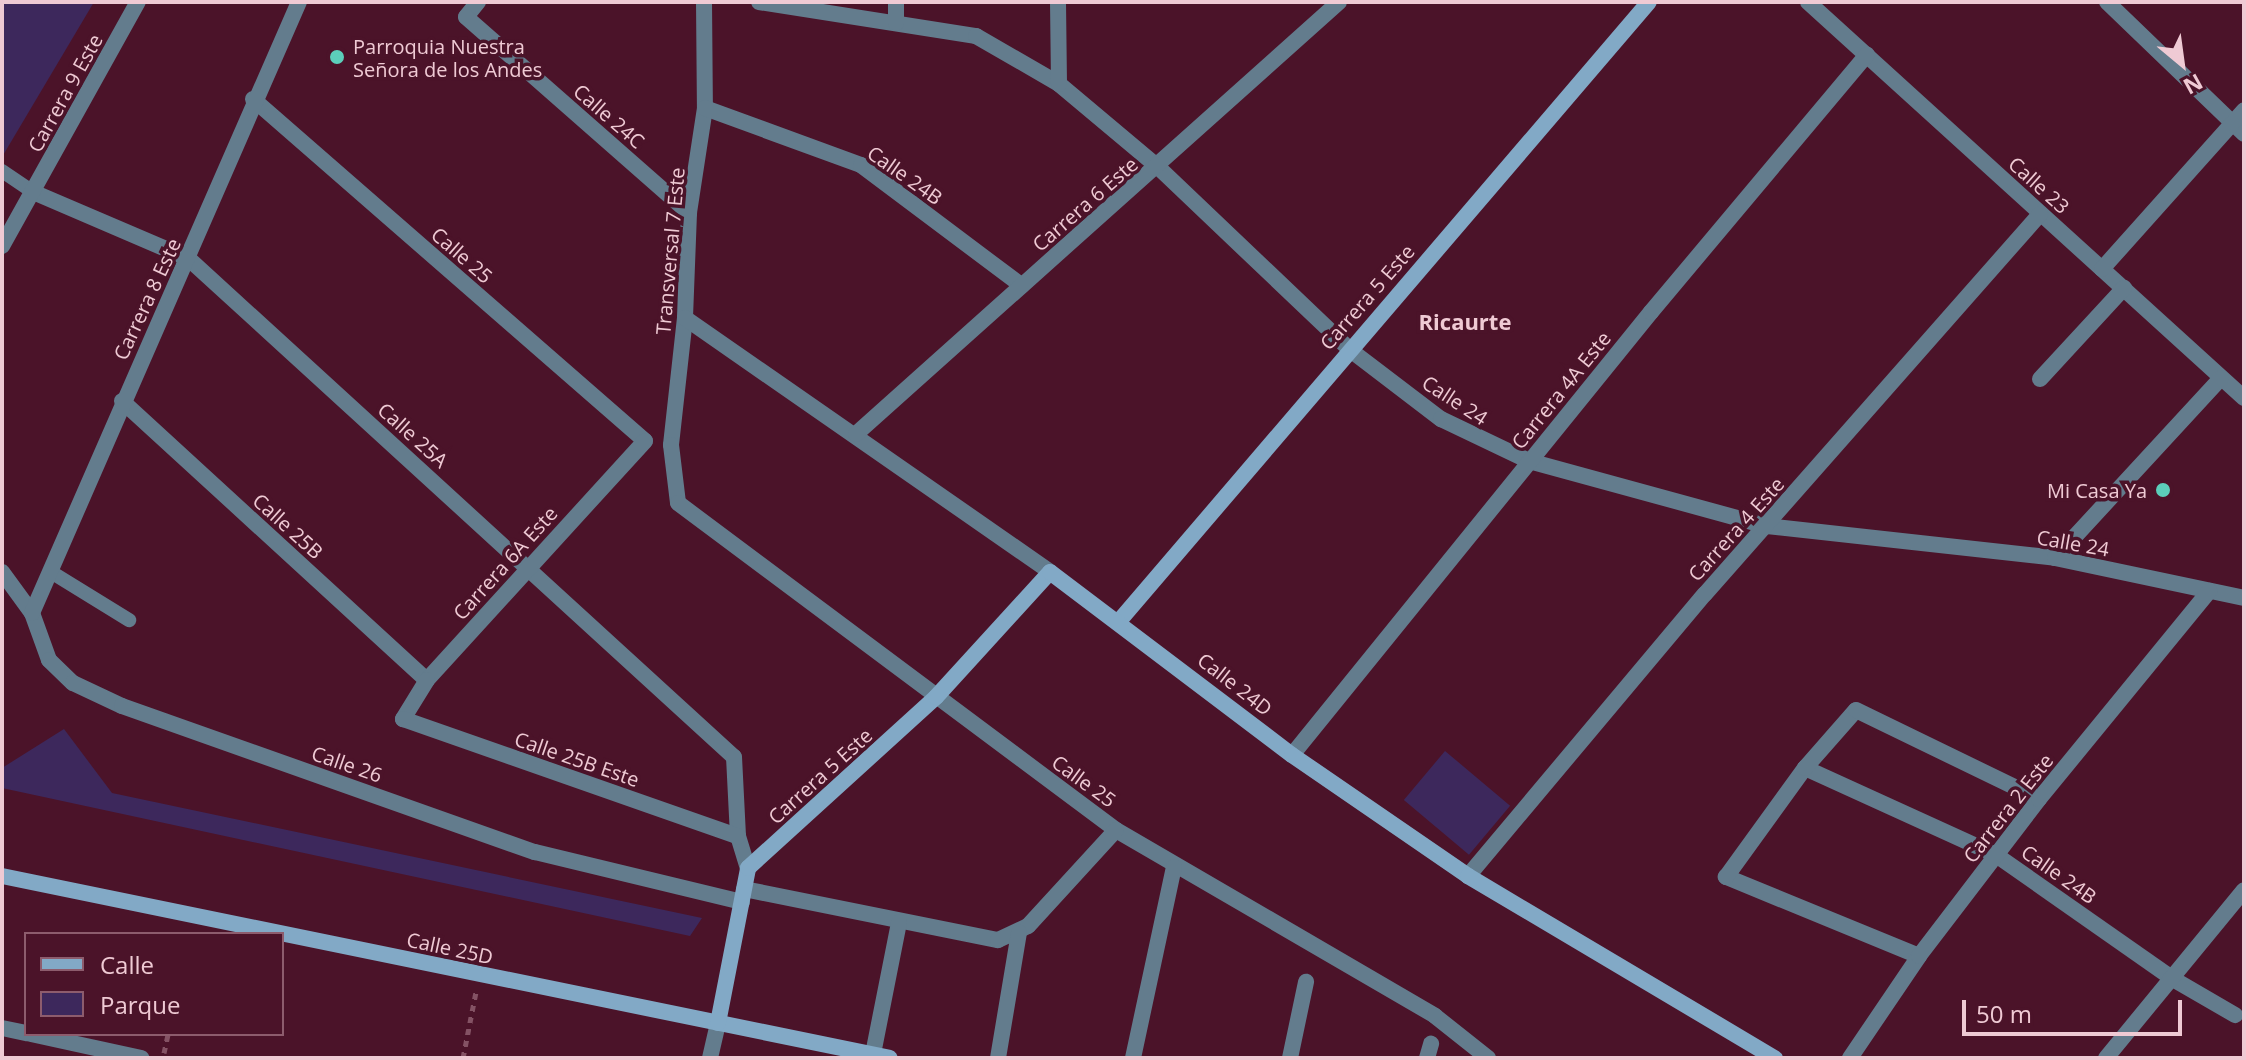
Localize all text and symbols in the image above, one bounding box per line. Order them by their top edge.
north arrow [2142,24,2222,104]
street label: Carrera 9 Este [23,30,107,156]
place label: Parroquia Nuestra Señora de los Andes [353,34,542,81]
marker: Parroquia Nuestra Señora de los Andes [328,48,346,66]
text: N [2179,68,2209,102]
street label: Calle 24C [569,79,649,153]
street label: Calle 24B [863,140,947,210]
street label: Carrera 6 Este [1028,152,1142,256]
street label: Calle 23 [2004,152,2074,218]
street label: Transversal 7 Este [651,166,689,336]
street label: Calle 25 [427,222,497,288]
street label: Carrera 8 Este [108,234,186,364]
street label: Carrera 5 Este [1315,240,1419,354]
district label: Ricaurte [1419,309,1511,335]
street label: Carrera 4A Este [1506,326,1616,454]
street label: Calle 24 [1418,370,1492,430]
street label: Calle 25A [373,397,453,473]
street label: Carrera 4 Este [1683,472,1789,586]
place label: Mi Casa Ya [2047,478,2147,502]
marker: Mi Casa Ya [2154,481,2172,499]
street label: Calle 25B [248,488,328,564]
street label: Carrera 6A Este [448,501,562,625]
street label: Calle 24 [2035,525,2111,561]
street label: Calle 24D [1193,648,1277,720]
street label: Carrera 5 Este [763,723,877,829]
street label: Calle 25B Este [512,726,642,792]
street label: Calle 26 [309,741,385,787]
street label: Carrera 2 Este [1958,749,2058,867]
street label: Calle 25 [1047,750,1121,812]
street label: Calle 24B [2017,839,2101,909]
street label: Calle 25D [405,927,495,969]
legend [24,932,284,1036]
text: Calle [100,948,154,981]
scale bar [1966,984,2186,1034]
text: Parque [100,988,180,1021]
text: 50 m [1976,997,2032,1030]

